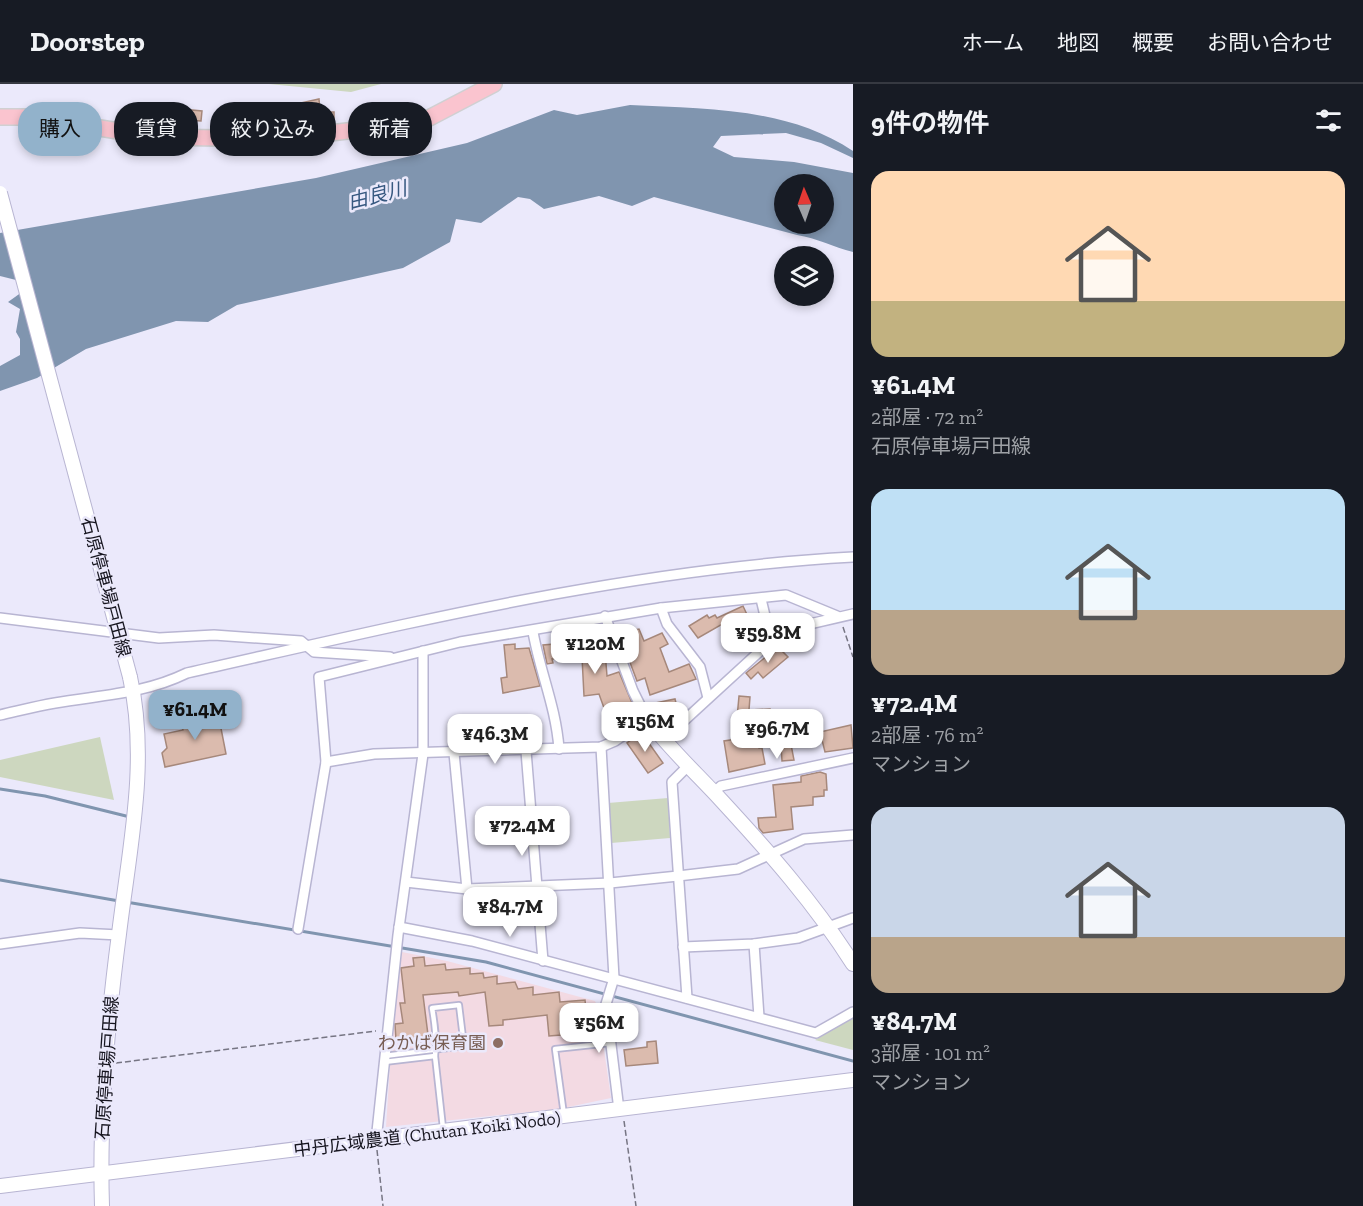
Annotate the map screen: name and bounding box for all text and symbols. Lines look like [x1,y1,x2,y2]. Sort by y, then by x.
text: Doorstep [30,25,145,58]
text: ホーム [962,30,1024,55]
text: 地図 [1057,30,1099,55]
text: 概要 [1132,30,1174,55]
text: お問い合わせ [1207,30,1333,55]
chip: 購入 [18,102,102,156]
chip: 賃貸 [114,102,198,156]
chip: 絞り込み [210,102,336,156]
chip: 新着 [348,102,432,156]
icon: filters [1312,104,1345,137]
text: 9件の物件 [871,107,989,139]
north arrow [774,174,834,234]
map controls [774,174,834,306]
water label: 由良川 [345,176,411,214]
icon: home [1054,210,1162,318]
button: layers [774,246,834,306]
text: ¥61.4M [871,369,955,401]
text: 2部屋 · 72 m² [871,405,983,429]
text: 石原停車場戸田線 [871,434,1031,458]
street label: 石原停車場戸田線 [77,515,135,659]
icon: home [1054,528,1162,636]
pin: ¥59.8M [719,613,817,664]
text: ¥59.8M [735,620,801,644]
pin: ¥120M [553,624,637,675]
text: ¥120M [565,631,625,655]
text: ¥72.4M [871,687,957,719]
pin: ¥61.4M [146,690,244,741]
text: ¥61.4M [163,697,227,721]
pin: ¥156M [603,702,687,753]
text: ¥156M [615,709,675,733]
pin: ¥96.7M [728,709,826,760]
pin: ¥46.3M [446,714,544,765]
text: ¥96.7M [744,716,810,740]
text: ¥46.3M [461,721,529,745]
text: 2部屋 · 76 m² [871,723,984,747]
text: マンション [871,752,971,776]
pin: ¥72.4M [473,806,571,857]
text: ¥72.4M [489,813,555,837]
icon: home [1054,846,1162,954]
pin: ¥84.7M [461,887,559,938]
text: ¥84.7M [477,894,543,918]
street label: 石原停車場戸田線 [91,995,123,1141]
pin: ¥56M [563,1003,635,1054]
text: ¥84.7M [871,1005,957,1037]
text: ¥56M [573,1010,625,1034]
place label: わかば保育園 [378,1032,486,1054]
marker: わかば保育園 [491,1036,505,1050]
text: 3部屋 · 101 m² [871,1041,990,1065]
text: マンション [871,1070,971,1094]
street label: 中丹広域農道 (Chutan Koiki Nodo) [292,1107,562,1161]

